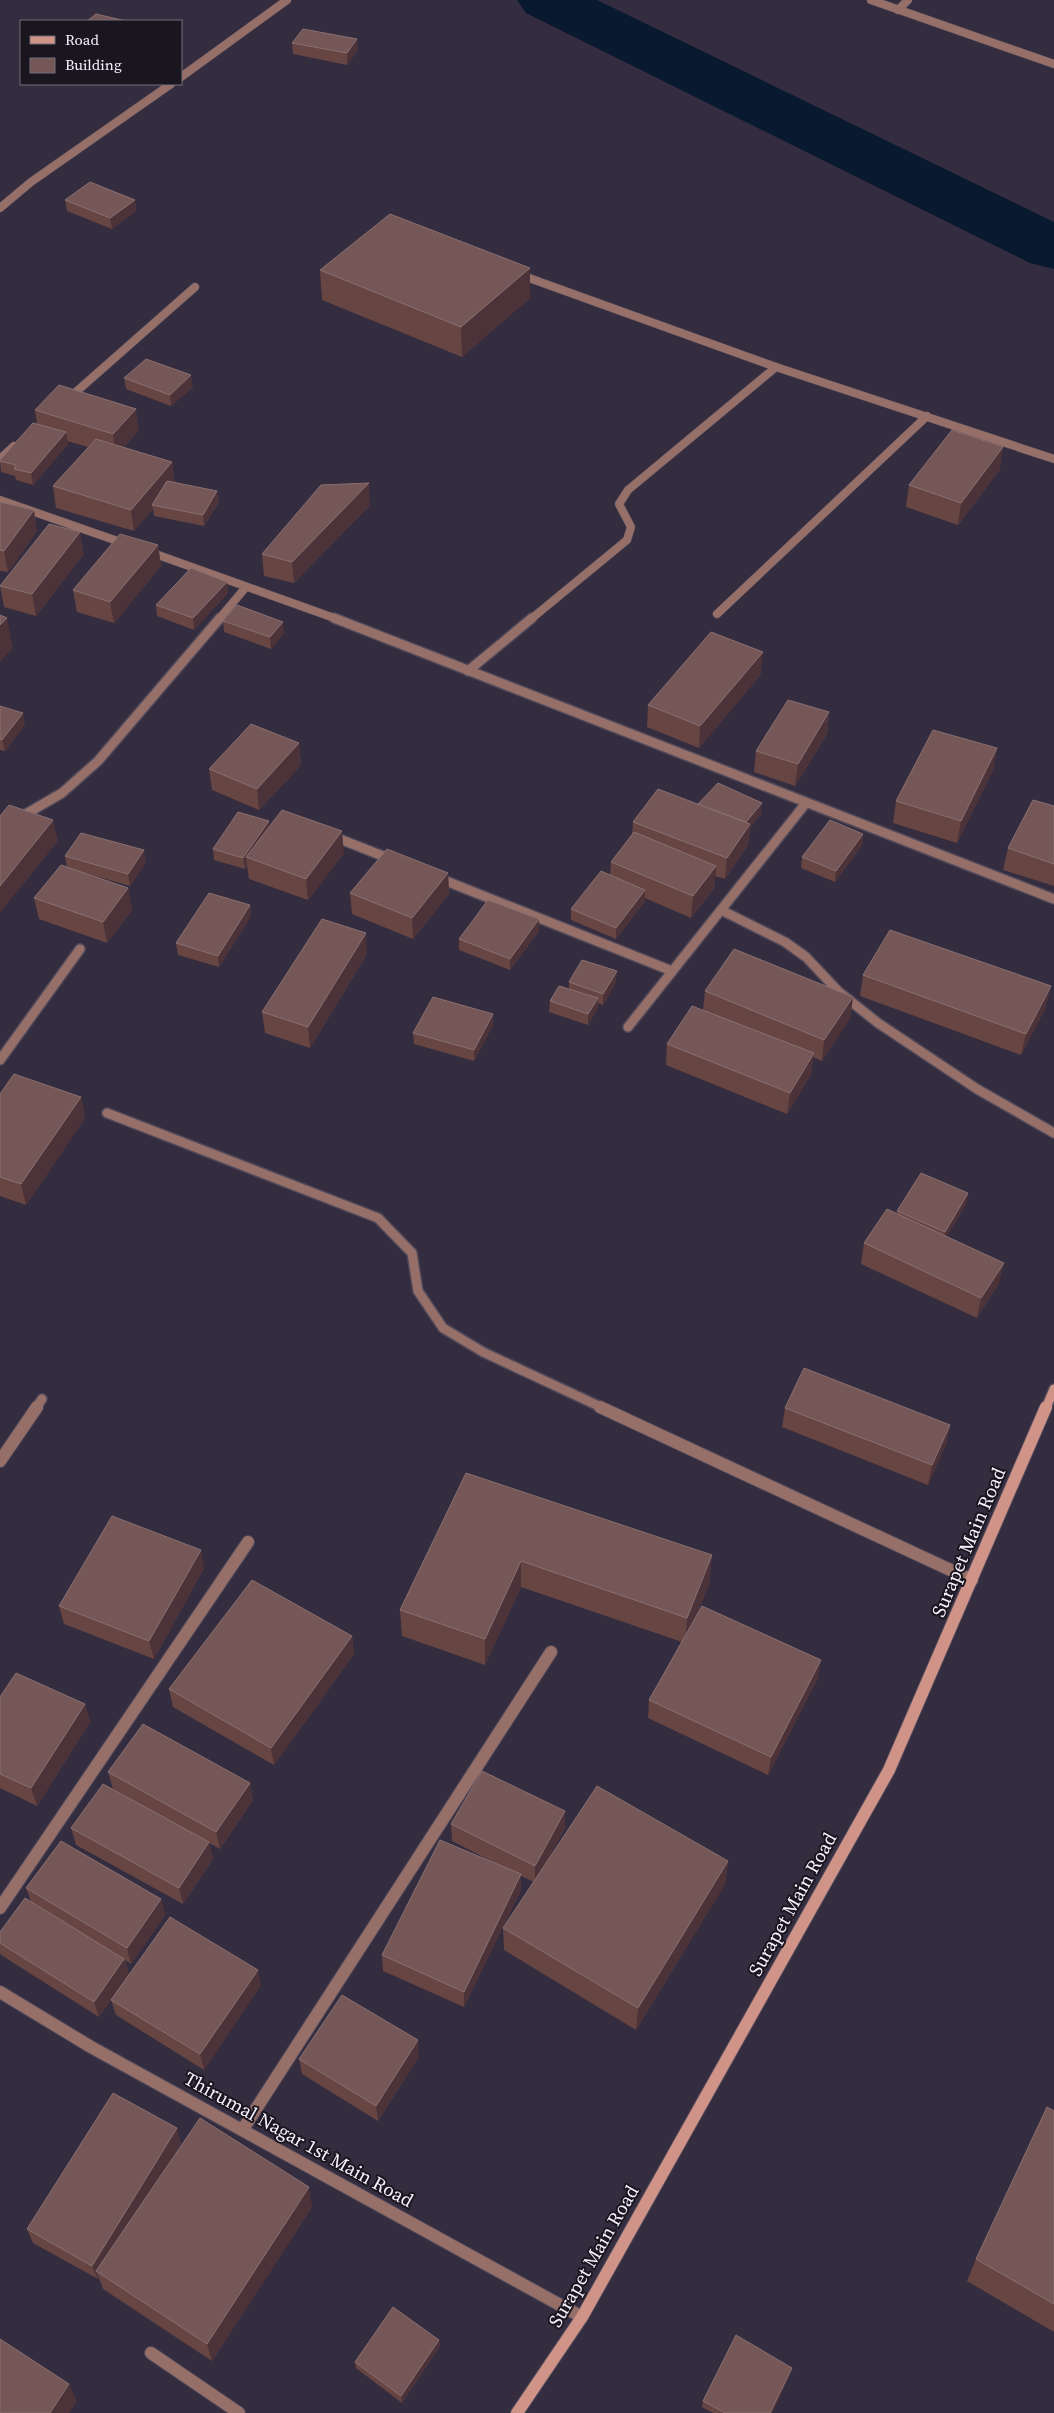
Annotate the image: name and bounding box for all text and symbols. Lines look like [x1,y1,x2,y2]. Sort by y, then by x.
legend [20,20,182,85]
text: Road [65,29,99,50]
text: Building [65,54,122,75]
street label: Surapet Main Road [925,1463,1011,1621]
street label: Surapet Main Road [742,1827,842,1980]
street label: Thirumal Nagar 1st Main Road [180,2065,419,2213]
street label: Surapet Main Road [542,2180,644,2332]

